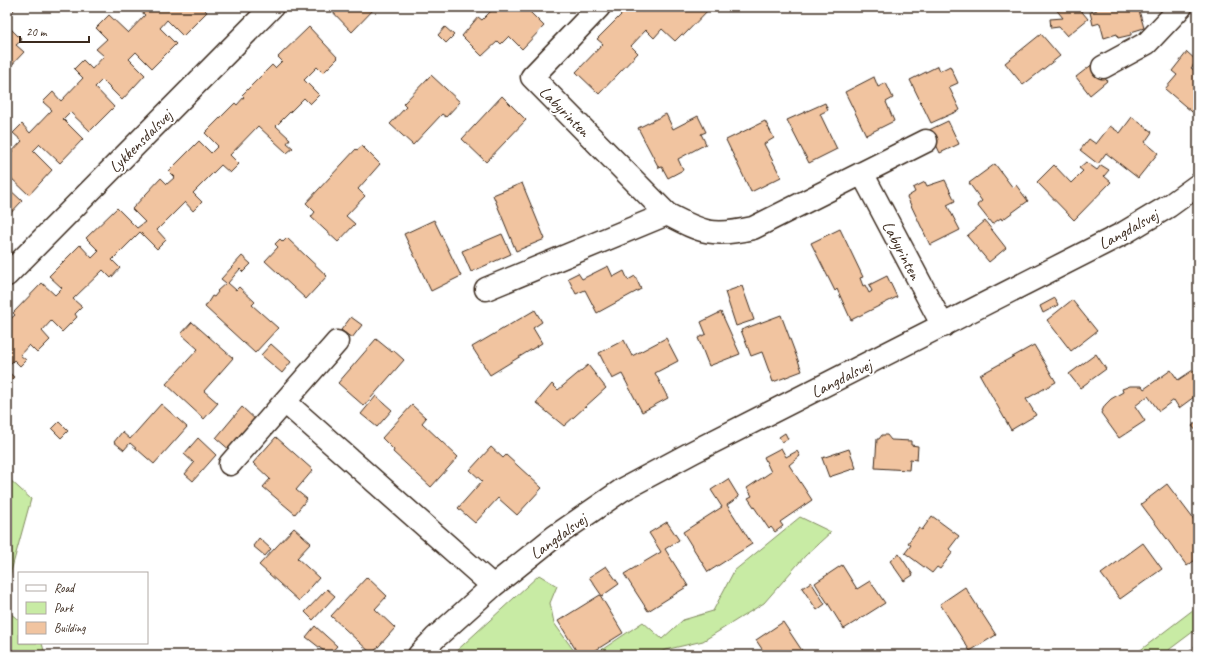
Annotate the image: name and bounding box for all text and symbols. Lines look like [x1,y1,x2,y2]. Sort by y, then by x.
scale bar [20,18,89,44]
text: 20 m [26,24,48,40]
street label: Labyrinten [535,81,596,142]
street label: Lykkensdalsvej [104,104,178,177]
street label: Langdalsvej [1095,203,1164,254]
street label: Labyrinten [877,217,926,284]
street label: Langdalsvej [807,353,877,403]
street label: Langdalsvej [526,507,593,564]
legend [18,572,148,644]
text: Road [54,580,76,596]
text: Park [54,600,75,616]
text: Building [54,620,86,636]

